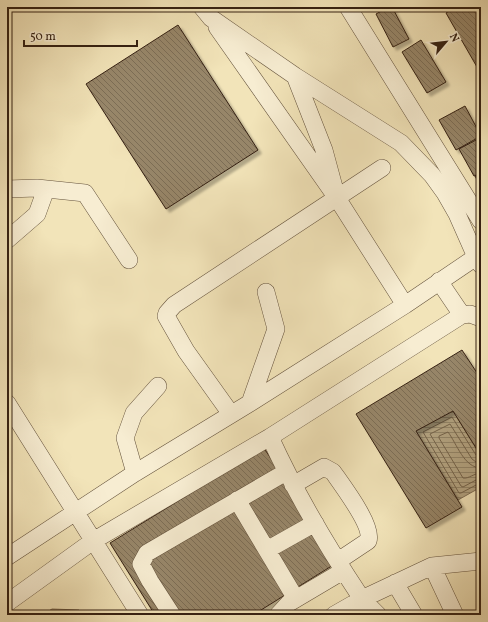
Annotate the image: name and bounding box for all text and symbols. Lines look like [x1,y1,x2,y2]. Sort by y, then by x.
scale bar [24,22,137,48]
north arrow [426,22,466,62]
text: 50 m [30,29,56,45]
text: N [445,31,462,45]

